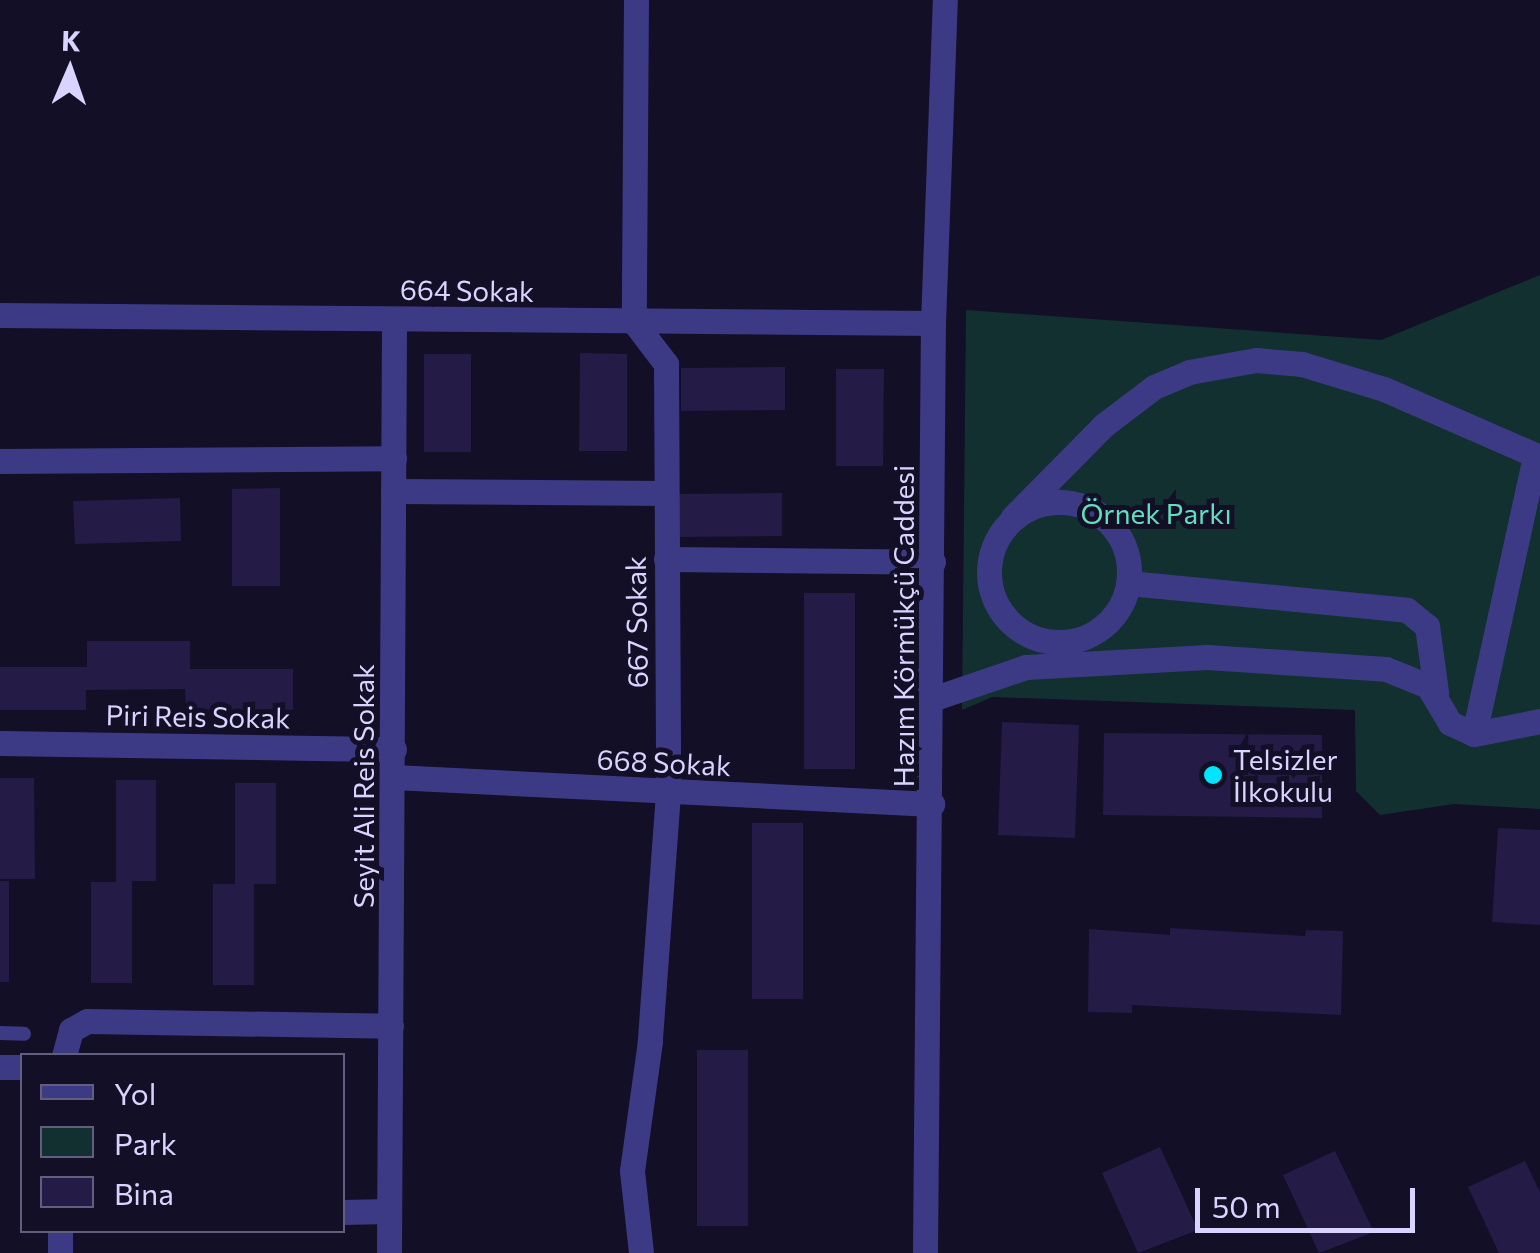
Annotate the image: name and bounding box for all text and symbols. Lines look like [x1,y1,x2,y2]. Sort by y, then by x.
north arrow [20,20,120,120]
text: K [61,23,81,57]
street label: 664 Sokak [400,272,534,308]
street label: Hazım Körmükçü Caddesi [886,465,920,787]
park label: Örnek Parkı [1080,496,1232,530]
street label: 667 Sokak [618,556,654,688]
street label: Seyit Ali Reis Sokak [346,664,380,908]
street label: Piri Reis Sokak [105,698,291,734]
street label: 668 Sokak [596,742,732,782]
place label: Telsizler İlkokulu [1233,742,1338,808]
marker: Telsizler İlkokulu [1202,764,1224,786]
legend [20,1053,345,1233]
text: Yol [114,1074,156,1111]
text: Park [114,1124,177,1161]
scale bar [1200,1168,1420,1230]
text: Bina [114,1174,174,1211]
text: 50 m [1212,1187,1281,1224]

